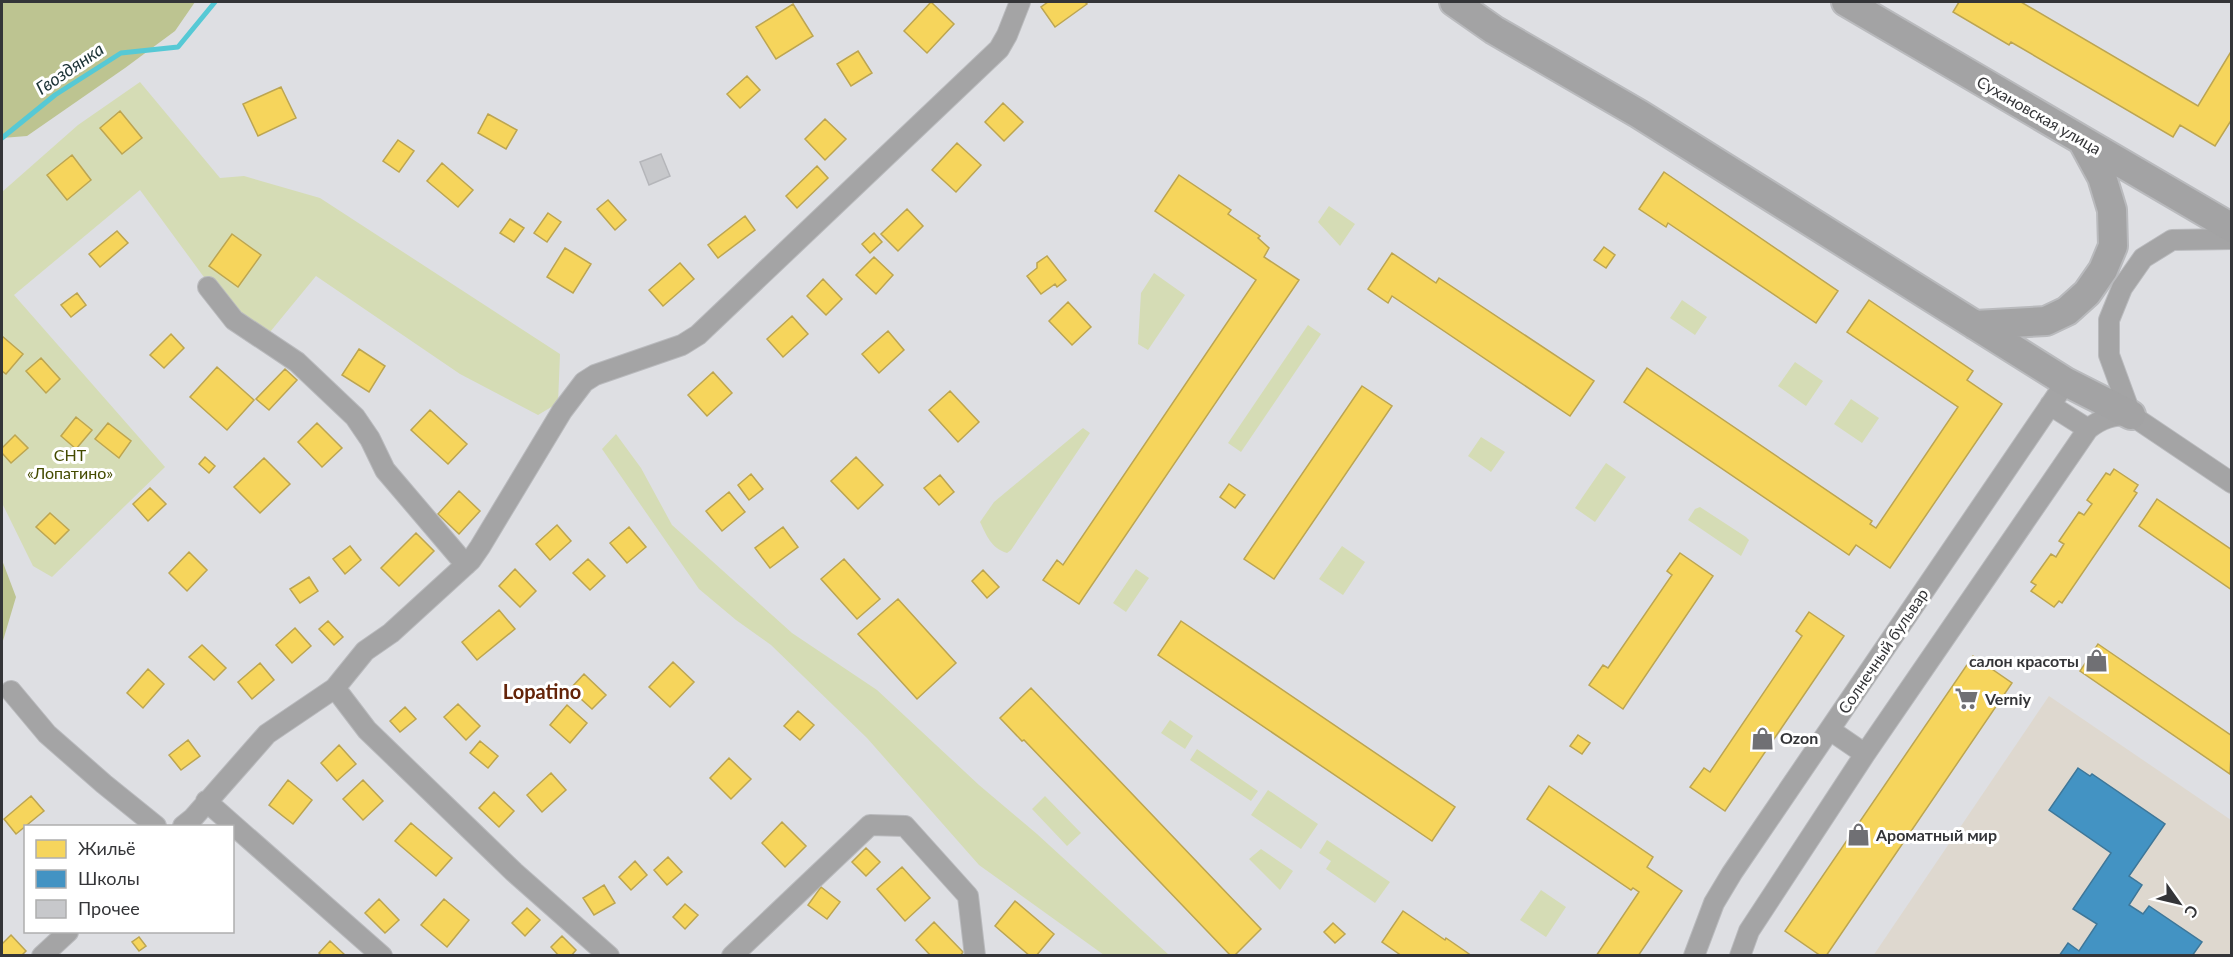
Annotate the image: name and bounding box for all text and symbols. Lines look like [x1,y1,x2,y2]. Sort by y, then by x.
water label: Гвоздянка [31,37,108,99]
street label: Сухановская улица [1974,71,2105,158]
park label: СНТ «Лопатино» [27,445,113,482]
street label: Солнечный бульвар [1834,585,1932,717]
shop icon: салон красоты [2084,648,2110,674]
place label: салон красоты [1969,651,2079,670]
district label: Lopatino [503,679,581,703]
supermarket icon: Verniy [1954,686,1980,712]
place label: Verniy [1984,689,2031,708]
shop icon: Ozon [1749,725,1775,751]
place label: Ozon [1780,728,1818,747]
shop icon: Ароматный мир [1845,822,1871,848]
legend [24,825,234,933]
place label: Ароматный мир [1875,825,1997,844]
text: Жильё [78,837,136,859]
text: Школы [78,867,140,889]
north arrow [2149,873,2209,933]
text: Прочее [78,897,140,919]
text: С [2181,902,2203,922]

